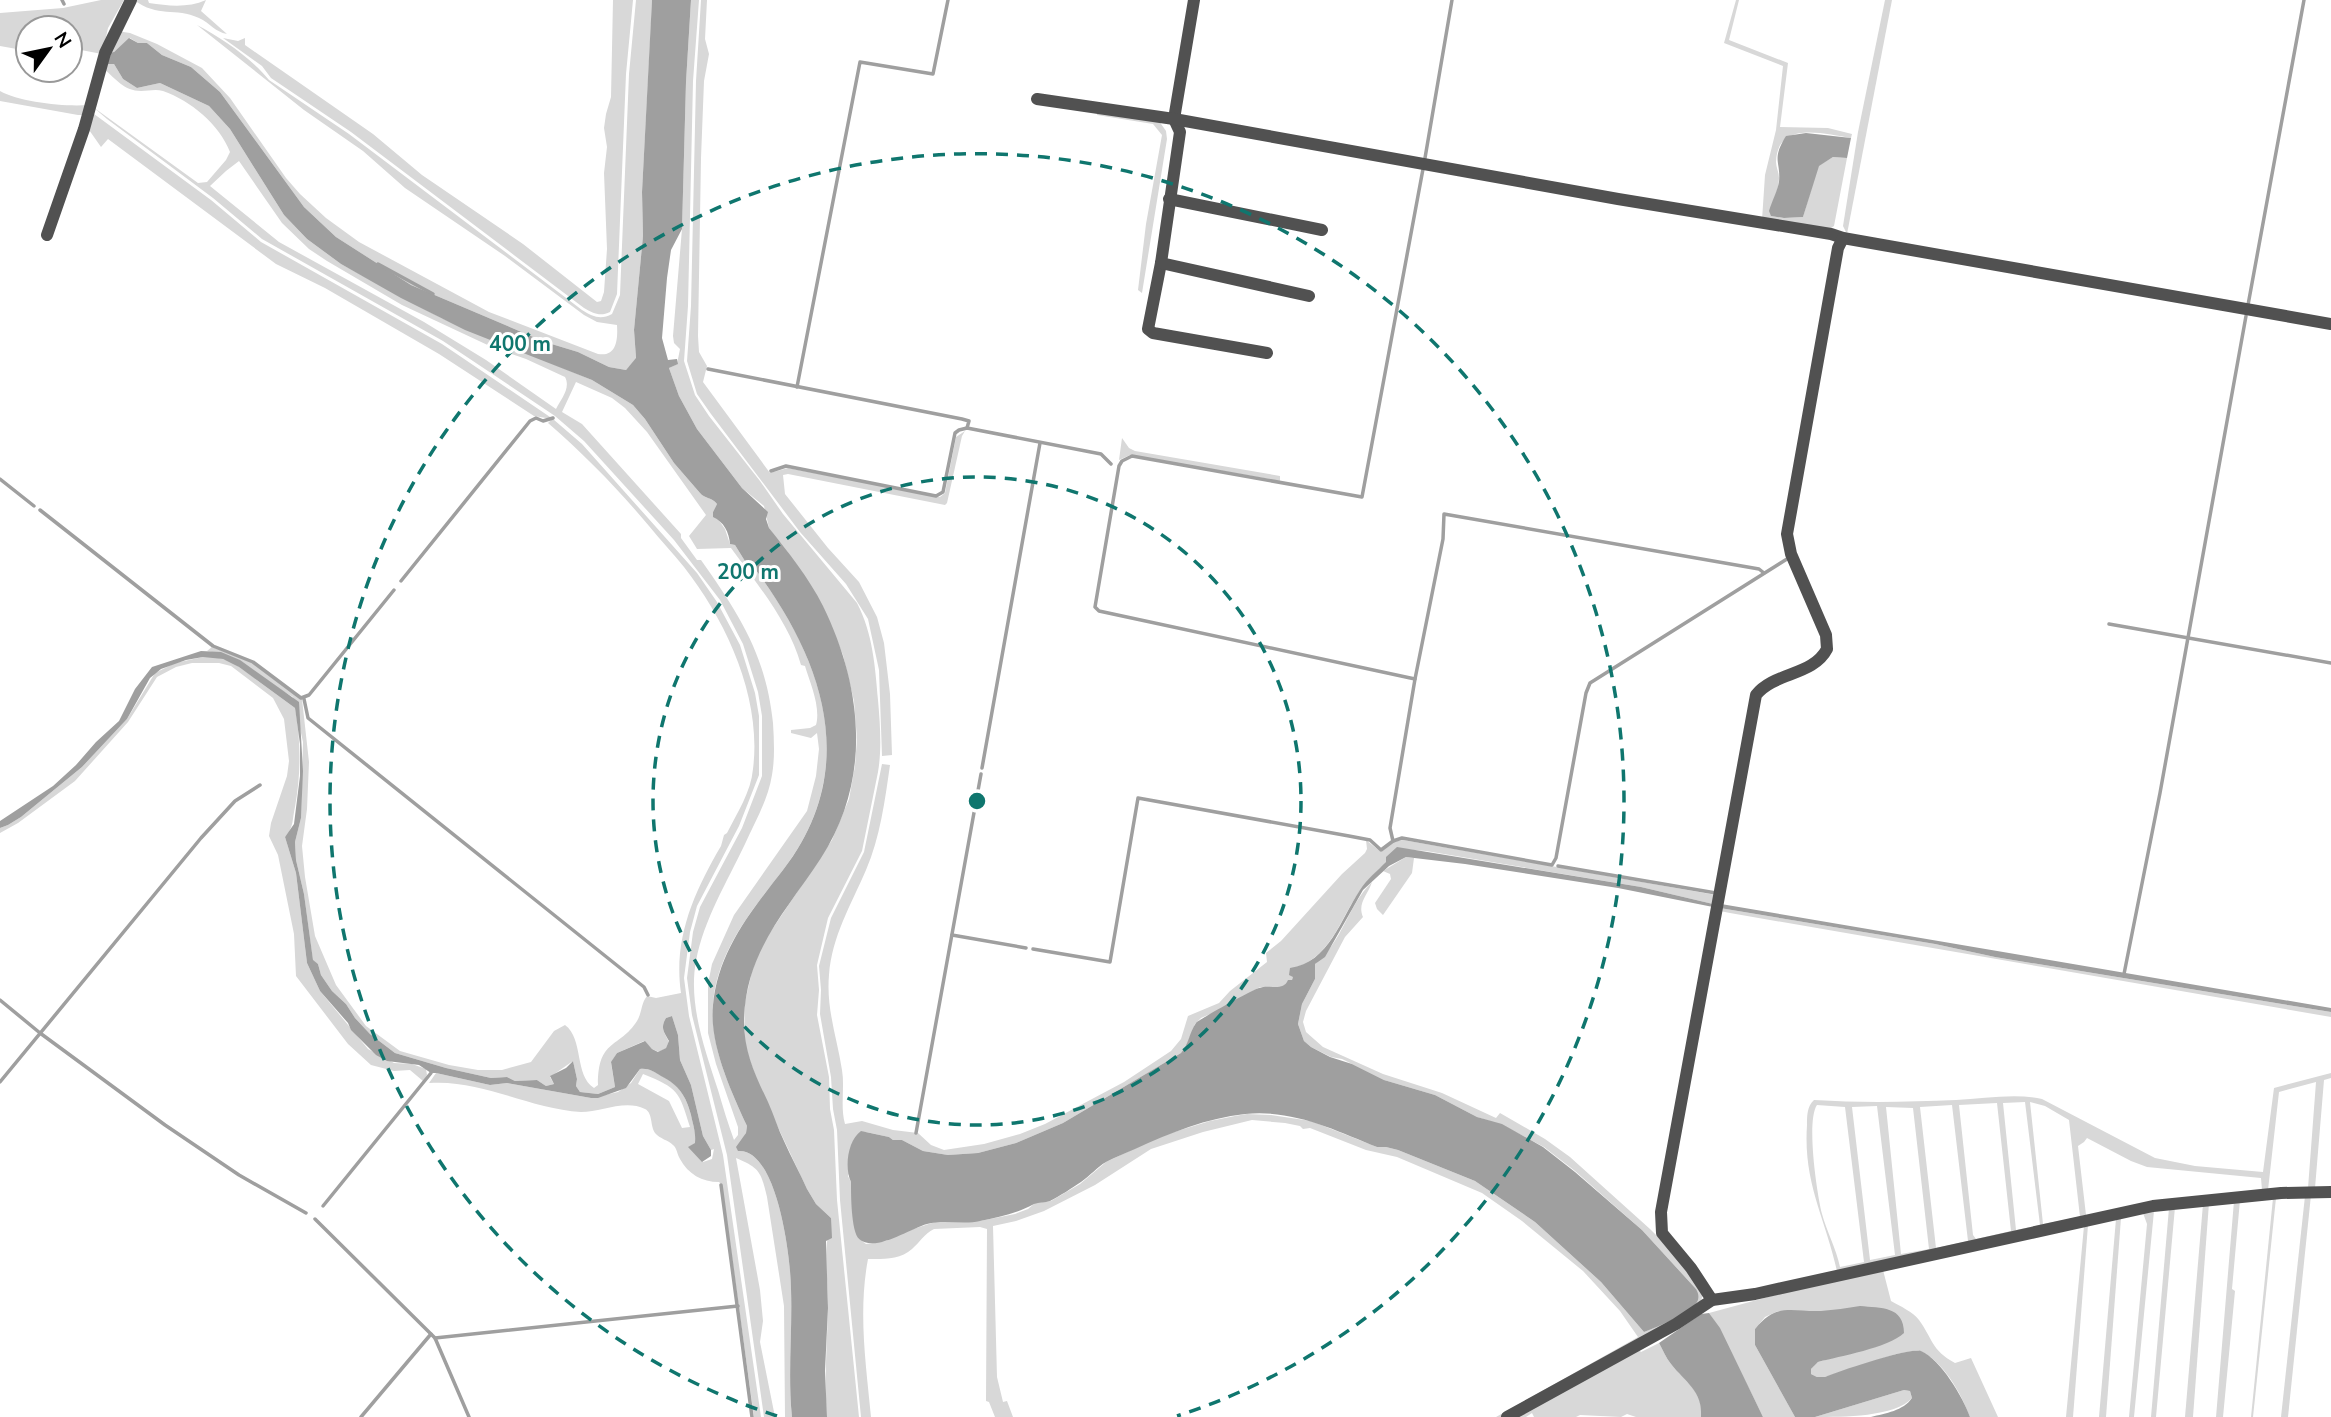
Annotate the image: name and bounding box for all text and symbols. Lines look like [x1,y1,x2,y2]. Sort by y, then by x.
north arrow [14,14,84,84]
text: N [48,27,77,53]
text: 400 m [489,330,551,358]
text: 200 m [717,558,779,586]
centre of rings [965,789,989,813]

